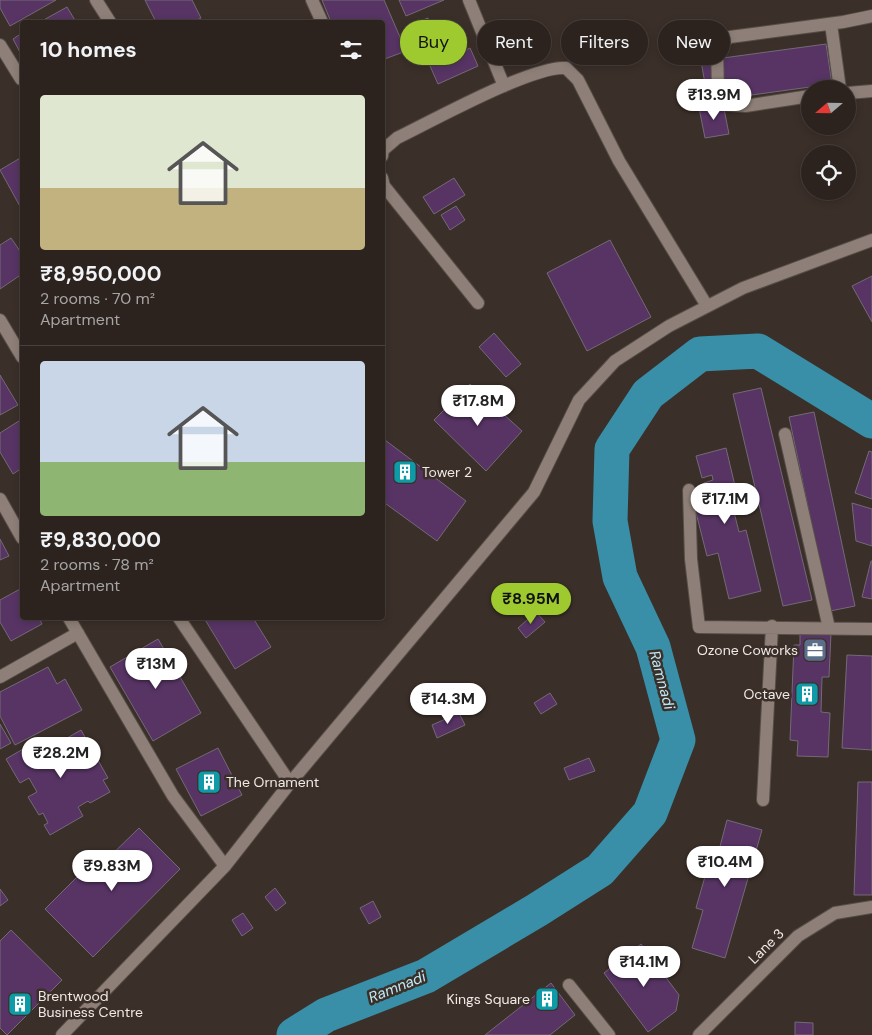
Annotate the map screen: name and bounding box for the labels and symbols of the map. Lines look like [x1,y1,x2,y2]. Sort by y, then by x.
pin: ₹13.9M [673,78,755,121]
north arrow [801,80,856,135]
pin: ₹17.8M [437,384,519,427]
building icon: Tower 2 [392,459,418,485]
place label: Tower 2 [422,463,472,481]
pin: ₹17.1M [684,482,766,525]
pin: ₹8.95M [490,582,572,625]
office icon: Ozone Coworks [802,637,828,663]
place label: Ozone Coworks [697,641,798,659]
pin: ₹13M [126,648,186,690]
water label: Ramnadi [645,648,680,712]
building icon: Octave [794,681,820,707]
pin: ₹14.3M [407,682,489,725]
place label: Octave [744,685,790,703]
pin: ₹28.2M [20,736,102,779]
building icon: The Ornament [196,769,222,795]
place label: The Ornament [226,773,319,791]
pin: ₹10.4M [684,846,766,888]
pin: ₹9.83M [71,850,153,892]
street label: Lane 3 [744,924,788,968]
pin: ₹14.1M [603,946,685,988]
water label: Ramnadi [365,966,429,1008]
building icon: Kings Square [534,986,560,1012]
place label: Brentwood Business Centre [38,987,143,1021]
place label: Kings Square [446,990,530,1008]
building icon: Brentwood Business Centre [7,991,33,1017]

